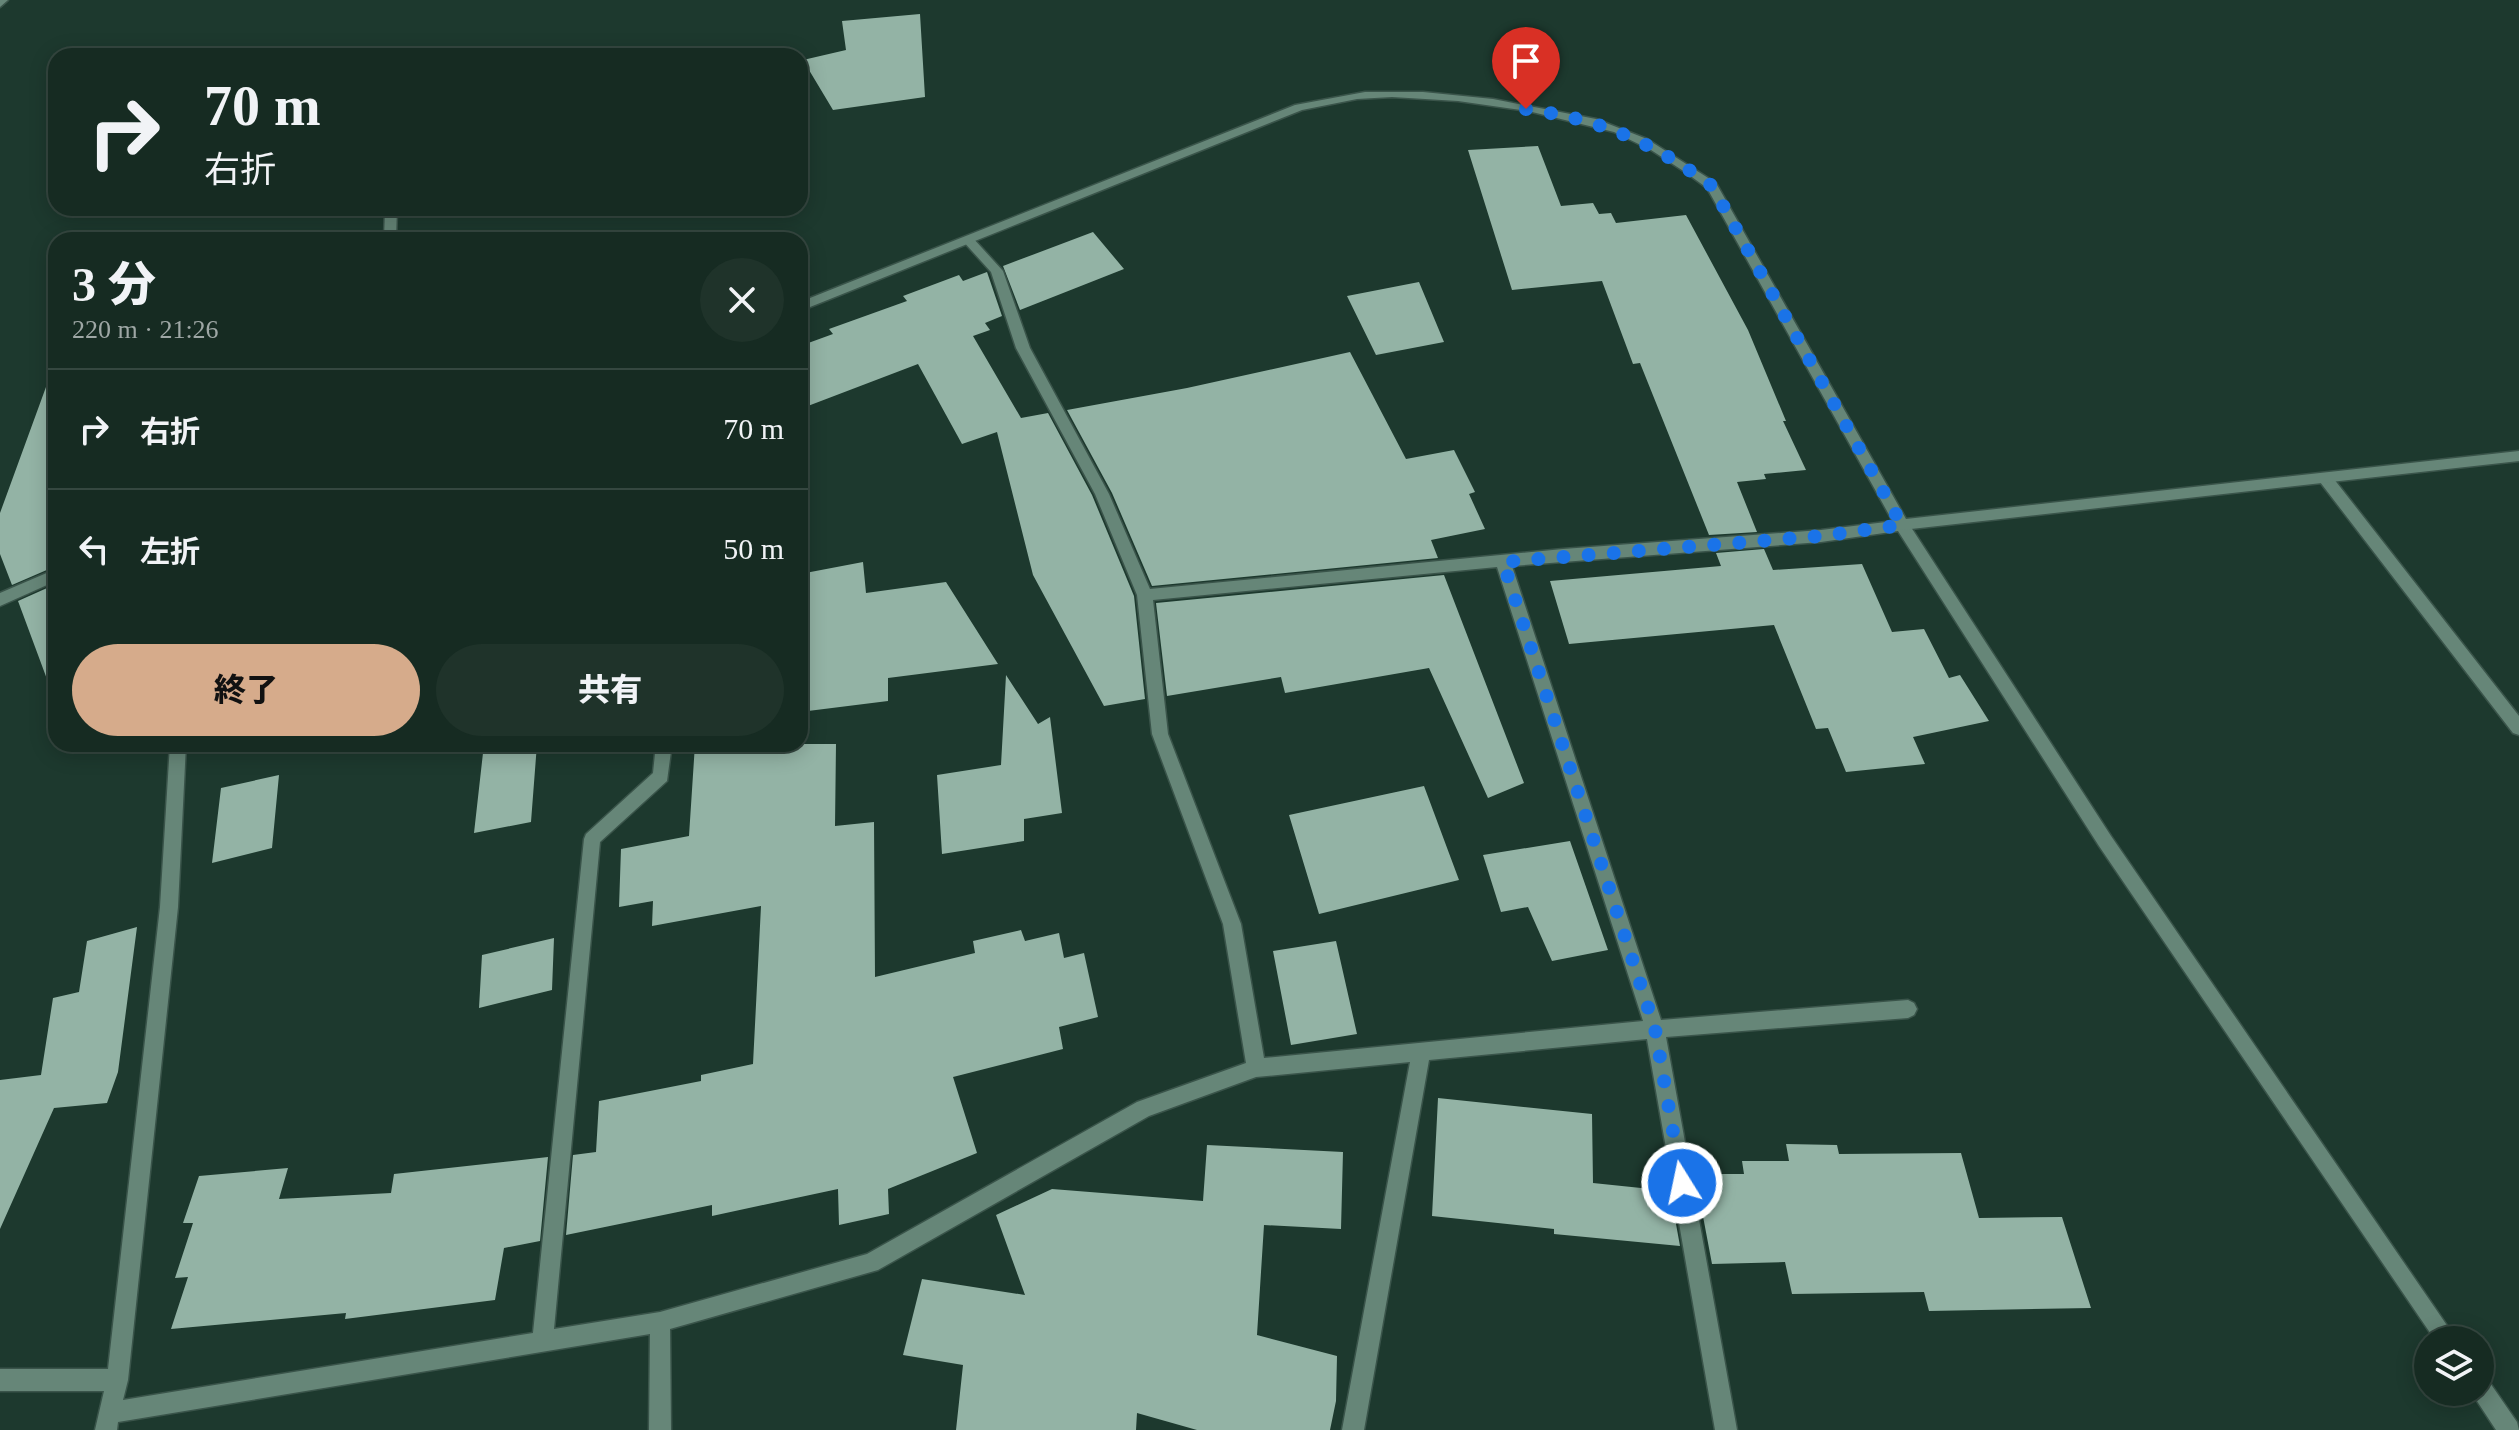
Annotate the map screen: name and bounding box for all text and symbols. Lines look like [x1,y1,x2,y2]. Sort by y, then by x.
pin [1492,27,1560,109]
icon: arrive [1504,39,1548,83]
text: 70 m [204,75,321,137]
icon: right [72,80,176,184]
text: 右折 [204,150,276,190]
text: 3 分 [72,258,156,311]
button: close [700,258,784,342]
text: 220 m · 21:26 [72,315,219,344]
icon: right [72,407,116,451]
text: 70 m [723,412,784,445]
text: 右折 [140,415,200,448]
icon: left [72,527,116,571]
text: 50 m [723,532,784,565]
text: 左折 [140,535,200,568]
button: 終了 [72,644,420,736]
button: 共有 [436,644,784,736]
position arrow [1640,1141,1724,1225]
map controls [2414,1326,2494,1406]
button: layers [2414,1326,2494,1406]

